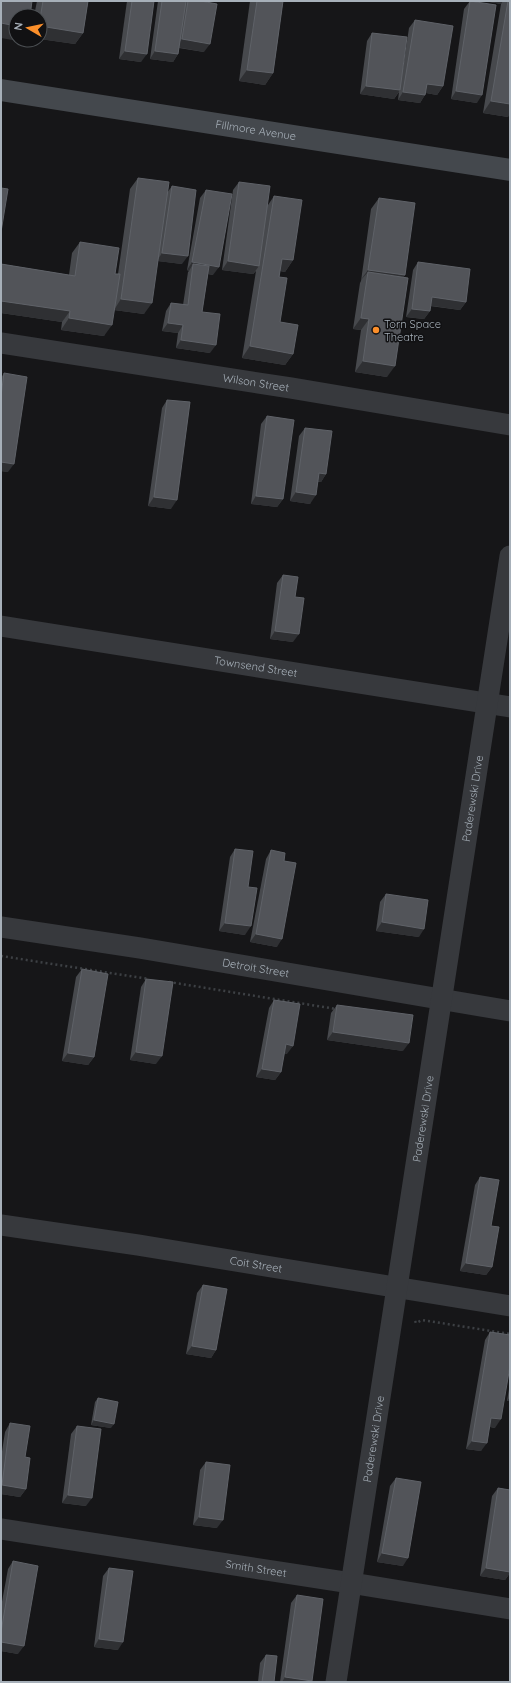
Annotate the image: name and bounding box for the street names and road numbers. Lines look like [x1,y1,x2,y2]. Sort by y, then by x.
street label: Fillmore Avenue [215,117,297,143]
street label: Wilson Street [222,371,290,395]
street label: Townsend Street [213,653,299,680]
street label: Paderewski Drive [459,754,486,843]
street label: Detroit Street [221,955,291,980]
street label: Paderewski Drive [409,1074,437,1163]
street label: Coit Street [229,1253,284,1276]
street label: Paderewski Drive [360,1395,387,1483]
street label: Smith Street [224,1557,288,1580]

